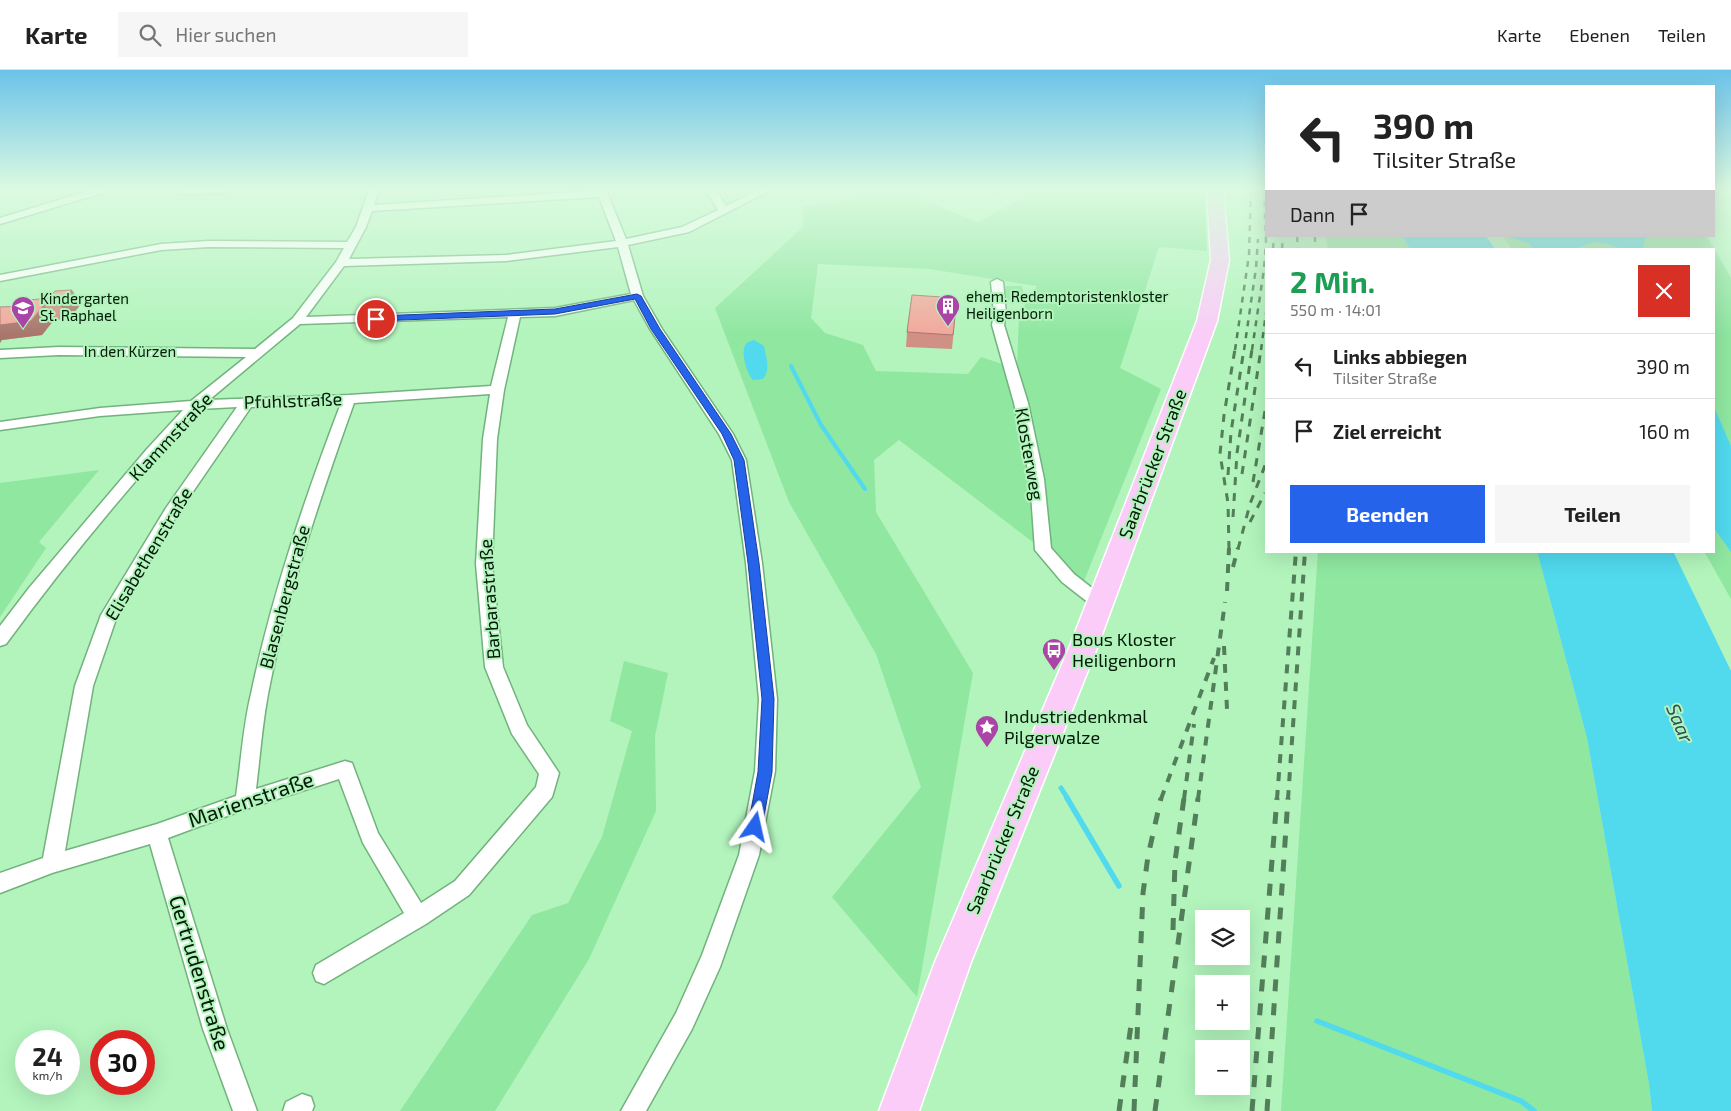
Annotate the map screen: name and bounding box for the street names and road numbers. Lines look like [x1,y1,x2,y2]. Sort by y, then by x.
street label: In den Kürzen [84,342,176,360]
street label: Saarbrücker Straße [1113,386,1191,542]
street label: Pfuhlstraße [243,387,343,413]
street label: Klammstraße [124,388,217,485]
street label: Klosterweg [1011,406,1049,502]
street label: Elisabethenstraße [100,483,197,624]
street label: Blasenbergstraße [254,523,314,671]
street label: Barbarastraße [474,538,504,660]
street label: Saarbrücker Straße [961,762,1043,917]
street label: Marienstraße [184,765,317,832]
street label: Gertrudenstraße [165,892,236,1053]

